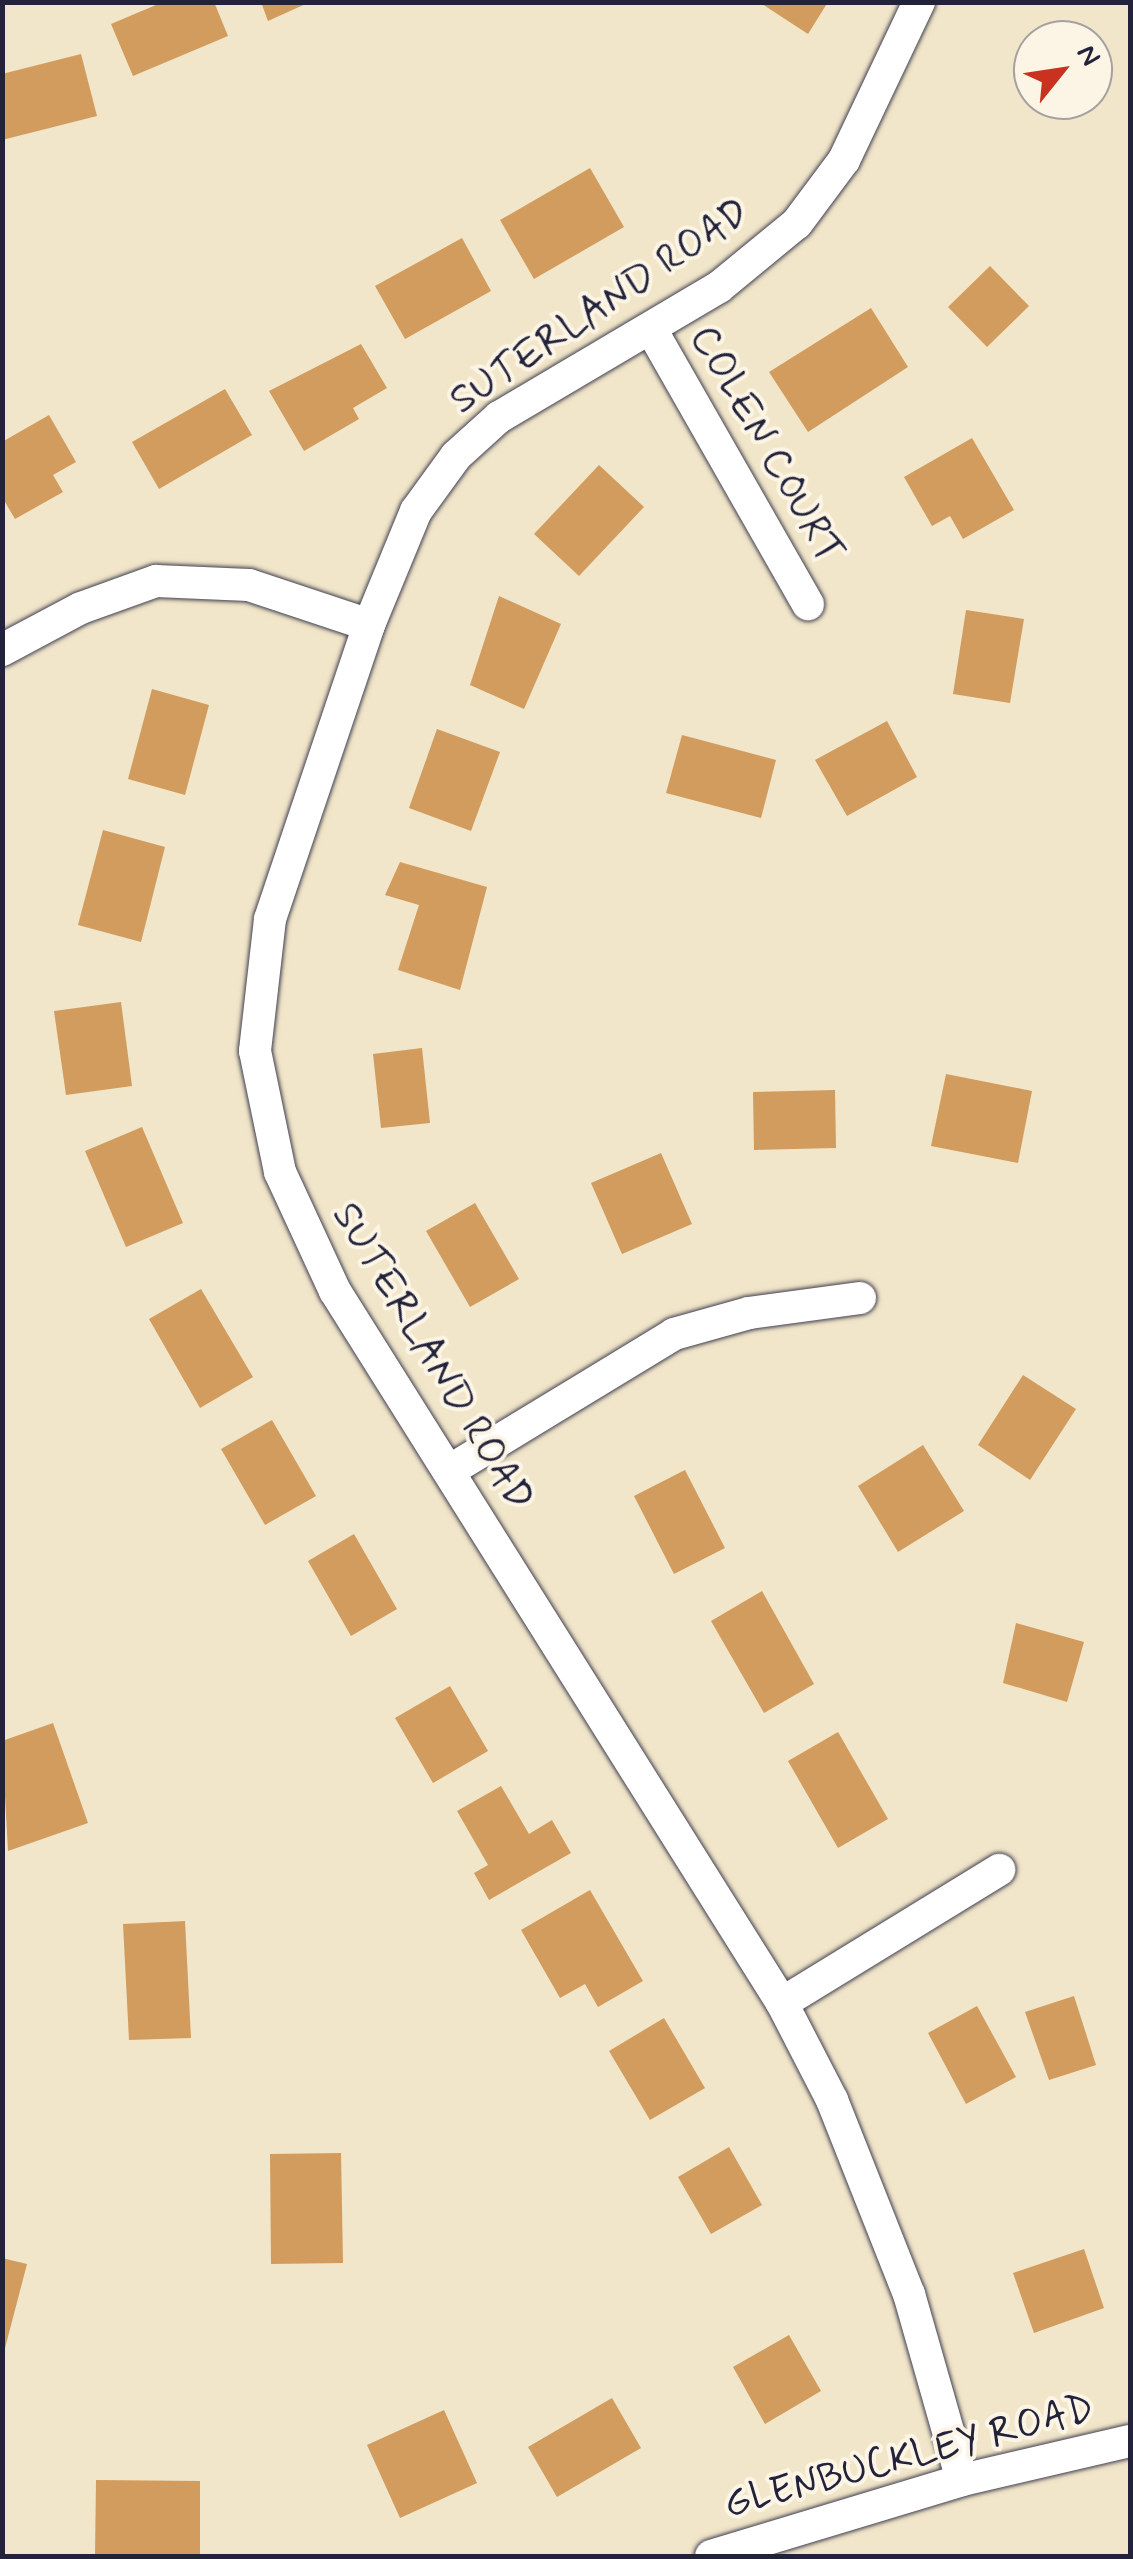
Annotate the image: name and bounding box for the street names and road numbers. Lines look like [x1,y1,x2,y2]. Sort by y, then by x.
street label: SUTERLAND ROAD [441,189,759,425]
street label: COLEN COURT [678,316,854,574]
street label: SUTERLAND ROAD [321,1194,543,1520]
street label: GLENBUCKLEY ROAD [721,2385,1097,2529]

